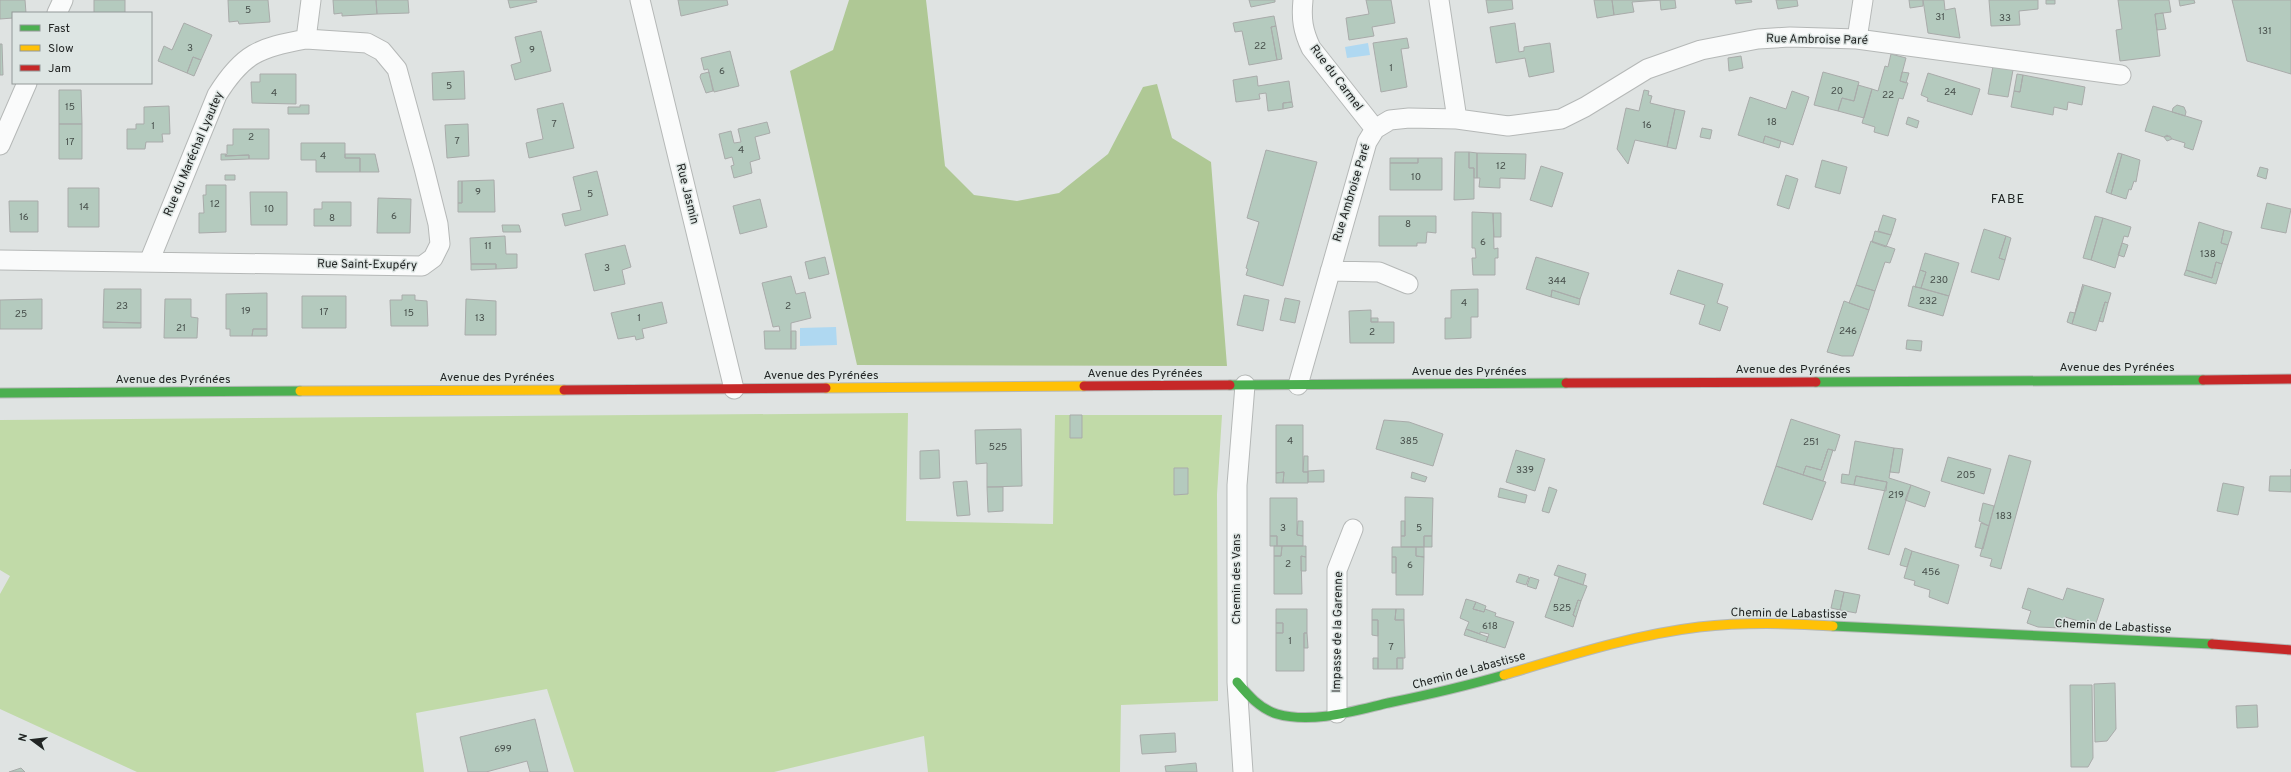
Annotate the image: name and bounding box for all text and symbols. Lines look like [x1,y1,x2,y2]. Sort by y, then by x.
house number: 5 [245,4,251,17]
house number: 31 [1935,11,1945,24]
legend [12,12,152,84]
house number: 33 [1999,12,2011,25]
text: Fast [48,21,70,37]
house number: 131 [2258,25,2272,38]
street label: Rue Ambroise Paré [1766,31,1868,49]
house number: 22 [1254,40,1266,53]
text: Slow [48,41,74,57]
house number: 3 [187,42,193,55]
street label: Rue du Carmel [1306,42,1366,114]
house number: 9 [529,44,535,57]
text: Jam [48,61,71,77]
house number: 1 [1389,62,1393,75]
house number: 6 [719,65,725,78]
house number: 5 [446,80,452,93]
house number: 20 [1831,85,1843,98]
house number: 24 [1944,86,1956,99]
house number: 4 [271,87,277,100]
street label: Rue du Maréchal Lyautey [160,89,228,219]
house number: 22 [1882,89,1894,102]
house number: 15 [65,101,75,114]
house number: 18 [1767,116,1777,129]
house number: 7 [551,118,557,131]
house number: 16 [1642,119,1652,132]
house number: 1 [151,120,155,133]
house number: 2 [248,131,254,144]
house number: 7 [454,135,460,148]
house number: 17 [66,136,74,149]
street label: Rue Ambroise Paré [1329,142,1375,244]
house number: 4 [738,144,744,157]
house number: 4 [320,150,326,163]
house number: 12 [1496,160,1506,173]
street label: Rue Jasmin [672,162,702,226]
house number: 10 [1411,171,1421,184]
house number: 9 [475,186,481,199]
house number: 5 [587,188,593,201]
district label: FABE [1991,192,2025,208]
house number: 12 [210,198,220,211]
house number: 14 [79,201,89,214]
house number: 10 [264,203,274,216]
house number: 6 [391,210,397,223]
house number: 16 [19,211,29,224]
house number: 8 [329,212,335,225]
house number: 8 [1405,218,1411,231]
house number: 6 [1480,236,1486,249]
house number: 11 [484,240,492,253]
house number: 138 [2200,248,2216,261]
street label: Rue Saint-Exupéry [317,256,417,274]
house number: 3 [604,262,610,275]
house number: 230 [1930,274,1948,287]
house number: 344 [1548,275,1566,288]
house number: 232 [1919,295,1937,308]
house number: 4 [1461,297,1467,310]
house number: 23 [116,300,128,313]
house number: 2 [785,300,791,313]
house number: 19 [241,305,251,318]
house number: 17 [320,306,328,319]
house number: 15 [404,307,414,320]
house number: 25 [15,308,27,321]
house number: 13 [475,312,485,325]
house number: 1 [637,312,641,325]
house number: 21 [176,322,186,335]
house number: 246 [1839,325,1857,338]
house number: 2 [1369,326,1375,339]
street label: Avenue des Pyrénées [2059,360,2175,376]
street label: Avenue des Pyrénées [1735,362,1851,378]
street label: Avenue des Pyrénées [1411,364,1527,380]
street label: Avenue des Pyrénées [1087,366,1203,382]
street label: Avenue des Pyrénées [763,368,879,384]
street label: Avenue des Pyrénées [439,370,555,386]
street label: Avenue des Pyrénées [115,372,231,388]
house number: 4 [1287,435,1293,448]
house number: 385 [1400,435,1418,448]
house number: 251 [1803,436,1819,449]
house number: 525 [989,441,1007,454]
house number: 339 [1516,464,1534,477]
house number: 205 [1957,469,1975,482]
house number: 219 [1888,489,1904,502]
house number: 183 [1996,510,2012,523]
house number: 3 [1280,522,1286,535]
house number: 5 [1416,522,1422,535]
street label: Chemin des Vans [1229,534,1245,624]
house number: 2 [1285,558,1291,571]
house number: 6 [1407,559,1413,572]
house number: 456 [1922,566,1940,579]
street label: Impasse de la Garenne [1329,571,1347,693]
house number: 525 [1553,602,1571,615]
street label: Chemin de Labastisse [1730,605,1848,623]
street label: Chemin de Labastisse [2054,616,2172,638]
house number: 618 [1482,620,1498,633]
house number: 1 [1288,635,1292,648]
house number: 7 [1388,641,1394,654]
street label: Chemin de Labastisse [1411,648,1527,694]
north arrow [12,720,52,760]
text: N [16,732,31,743]
house number: 699 [494,743,512,756]

